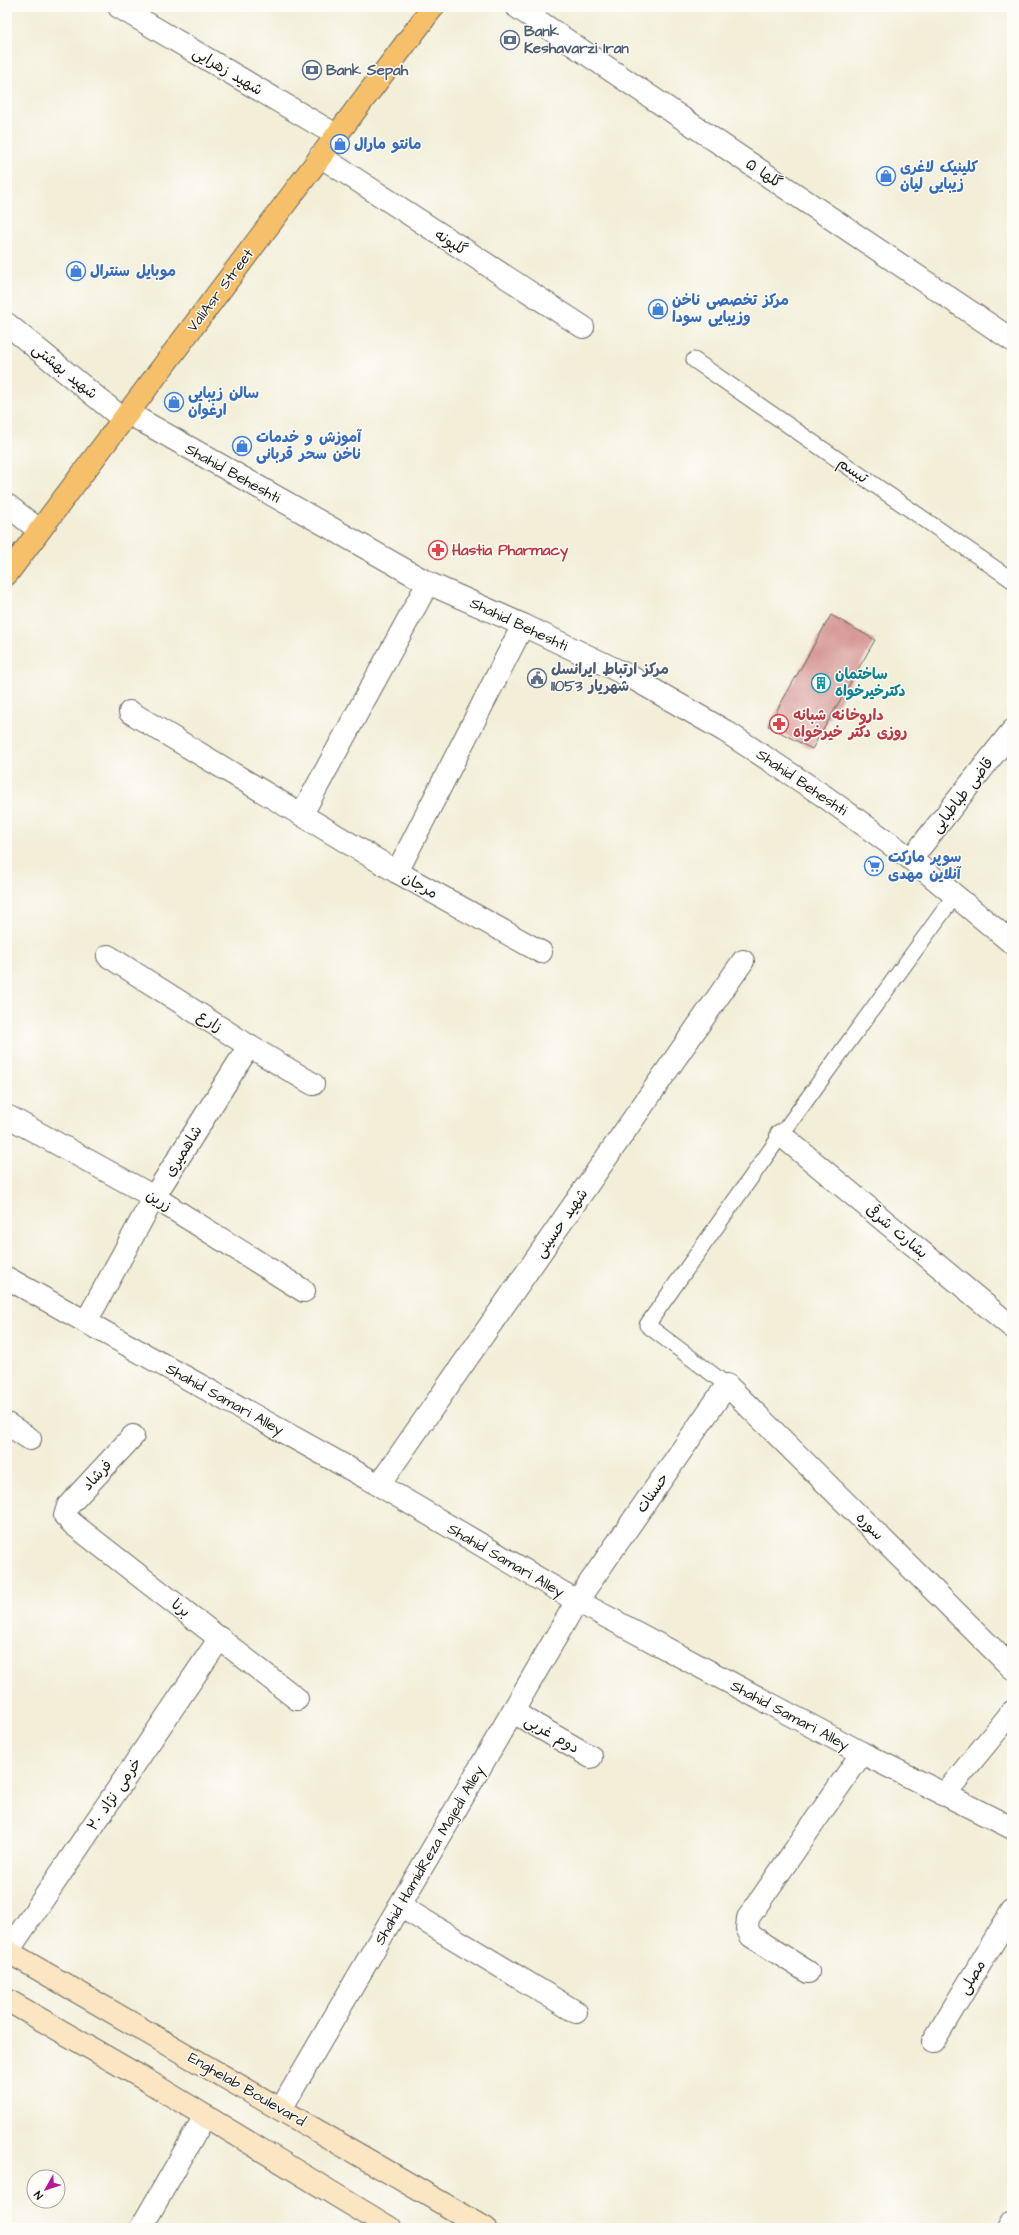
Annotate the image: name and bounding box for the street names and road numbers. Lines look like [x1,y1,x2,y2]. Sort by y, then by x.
street label: شهید زهرایی [189,42,267,101]
street label: گلها ۵ [741,153,786,193]
street label: گلپونه [430,224,471,261]
street label: ValiAsr Street [182,244,259,336]
street label: شهید بهشتی [27,338,102,404]
street label: Shahid Beheshti [181,439,285,509]
street label: تبسم [833,452,873,490]
street label: Shahid Beheshti [466,593,572,657]
street label: Shahid Beheshti [752,744,852,821]
street label: قاضی طباطبایی [926,753,999,838]
street label: مرجان [398,867,442,904]
street label: زارع [193,1006,226,1037]
street label: شاهمیری [159,1122,207,1181]
street label: شهید حسینی [530,1184,593,1262]
street label: زرین [142,1185,176,1216]
street label: بشارت شرقی [861,1198,933,1264]
street label: Shahid Samari Alley [161,1358,288,1441]
street label: فرشاد [78,1455,117,1495]
street label: حسنات [631,1469,674,1517]
street label: سوره [851,1508,888,1545]
street label: Shahid Samari Alley [443,1518,568,1603]
street label: برنا [167,1594,195,1623]
street label: Shahid Samari Alley [726,1675,853,1757]
street label: دوم غربی [520,1710,583,1759]
street label: خرمی نژاد ۲۰ [82,1753,147,1835]
street label: Shahid HamidReza Majedi Alley [369,1762,490,1949]
street label: مصلی [954,1956,991,1999]
street label: Enghelab Boulevard [184,2047,310,2133]

